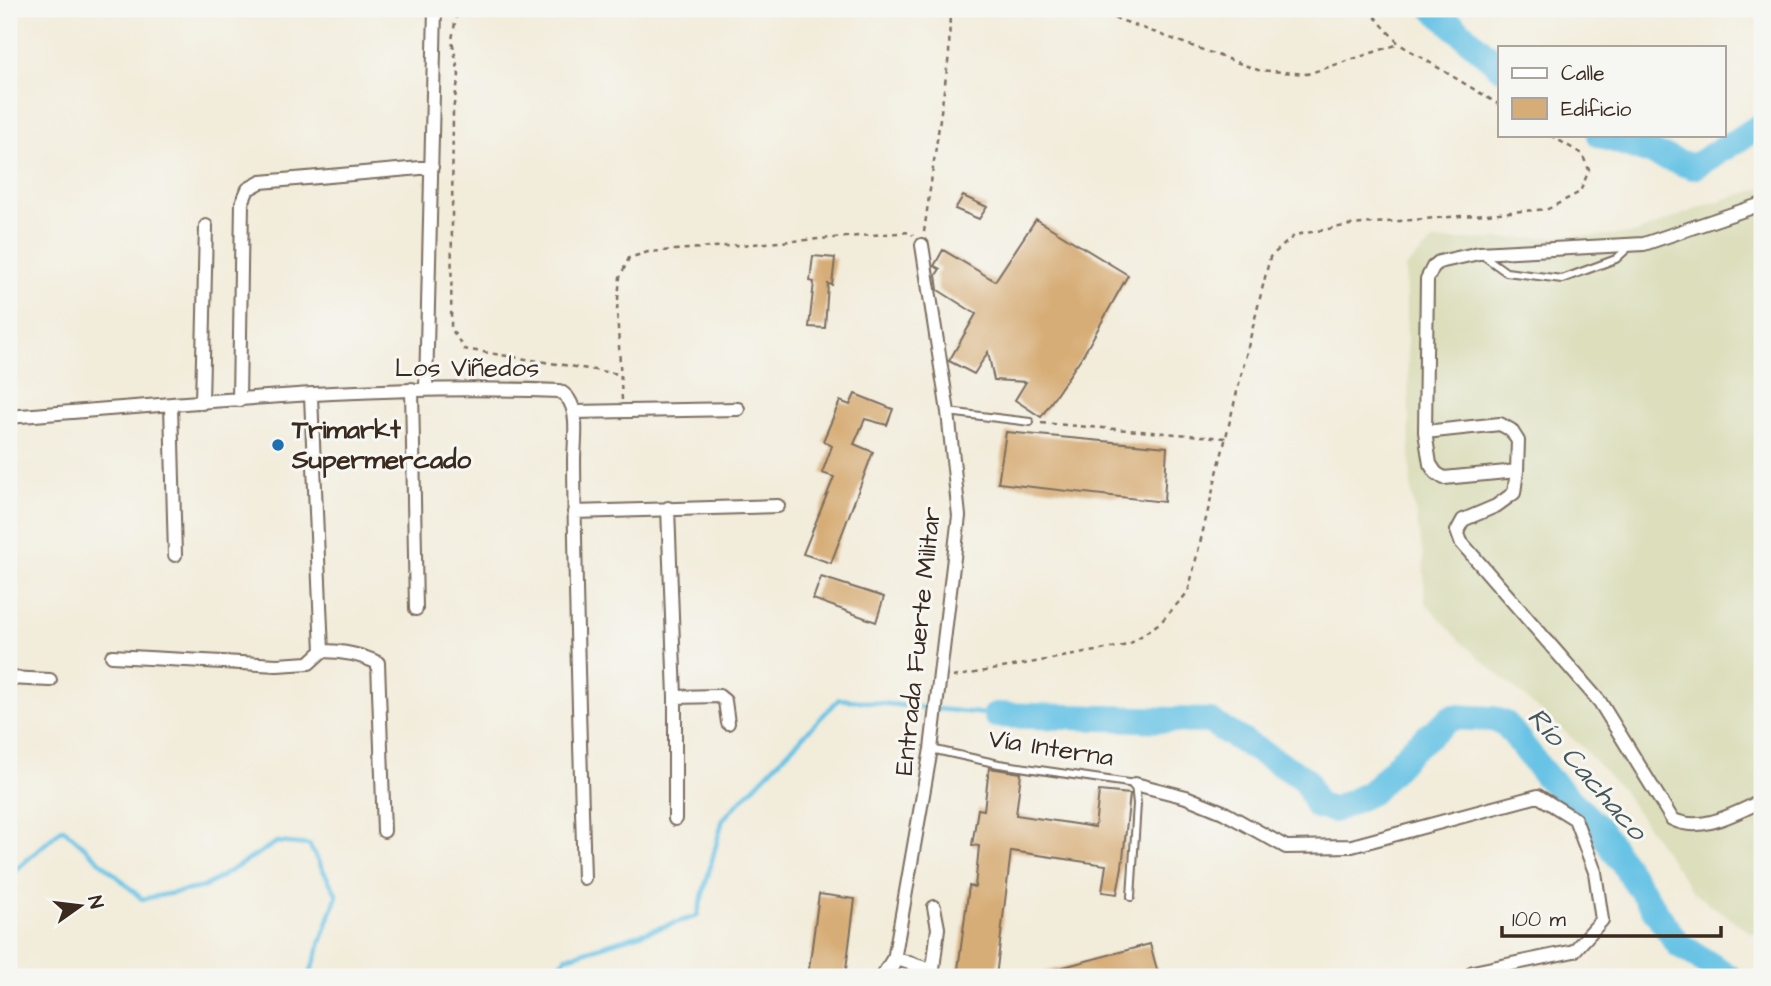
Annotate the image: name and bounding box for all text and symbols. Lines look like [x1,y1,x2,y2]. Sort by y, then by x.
legend [1498,46,1726,136]
text: Calle [1561,59,1605,88]
text: Edificio [1561,95,1631,124]
street label: Los Viñedos [395,350,539,386]
place label: Trimarkt Supermercado [291,412,471,478]
marker: Trimarkt Supermercado [270,437,286,453]
street label: Entrada Fuerte Militar [886,505,950,777]
water label: Río Cachaco [1518,699,1657,851]
street label: Vía Interna [986,720,1116,776]
north arrow [46,870,116,940]
text: N [80,893,110,911]
scale bar [1502,895,1720,939]
text: 100 m [1512,905,1567,934]

